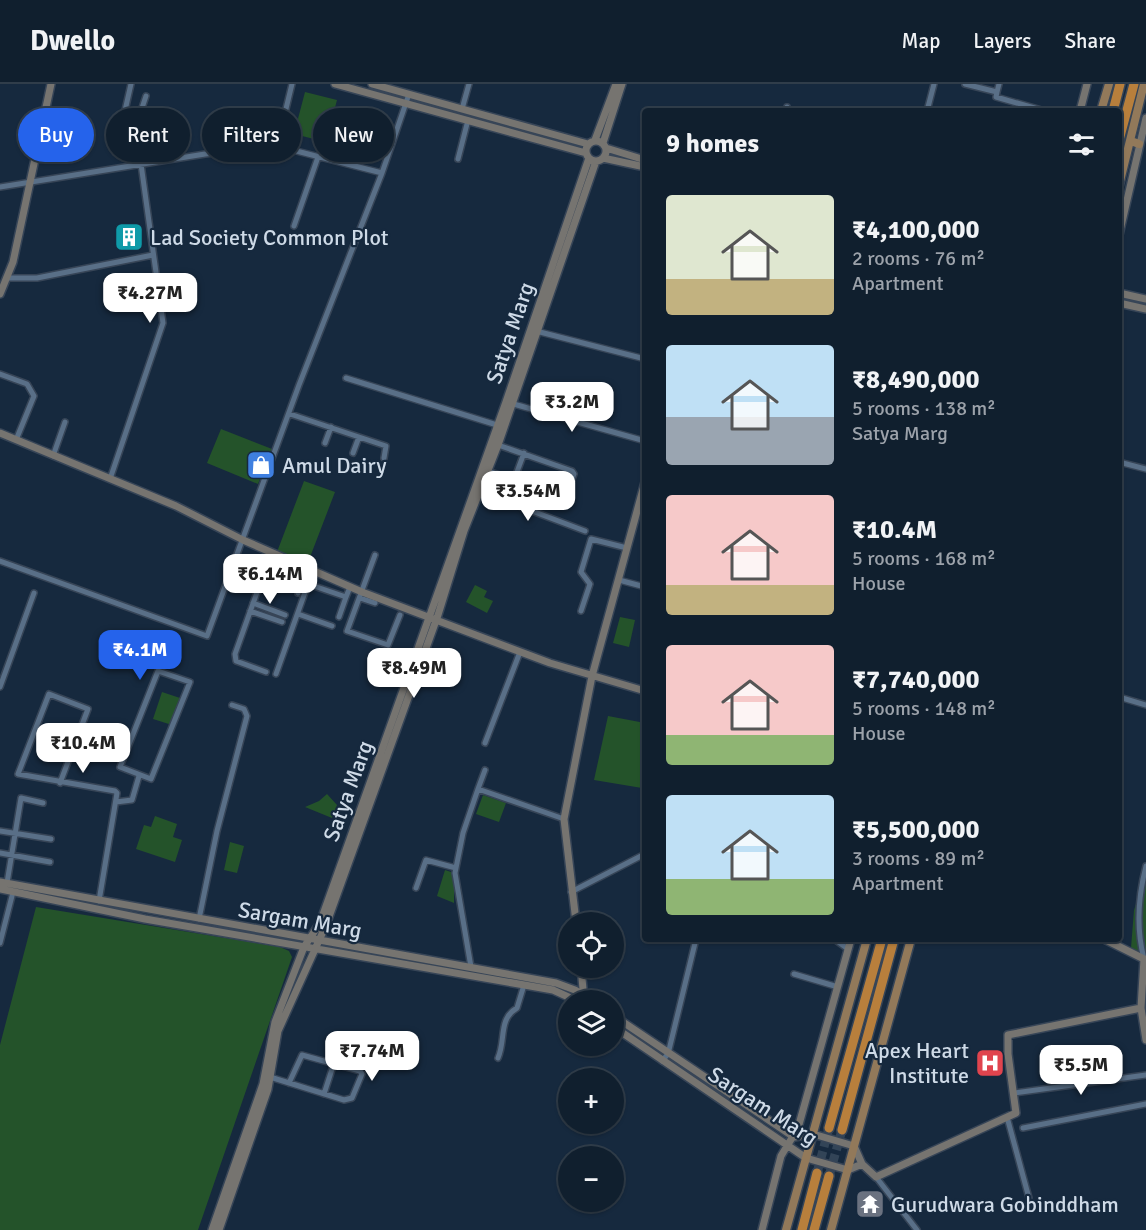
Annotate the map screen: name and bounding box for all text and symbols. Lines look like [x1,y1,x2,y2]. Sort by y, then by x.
text: Dwello [30,24,115,58]
text: Map [902,28,940,54]
text: Layers [973,28,1031,54]
text: Share [1064,28,1116,54]
chip: Buy [18,108,94,162]
chip: Rent [106,108,190,162]
chip: Filters [202,108,301,162]
chip: New [313,108,394,162]
text: 9 homes [666,128,759,160]
icon: filters [1065,128,1098,161]
text: ₹4,100,000 [852,214,980,246]
icon: home [714,219,786,291]
building icon: Lad Society Common Plot [113,221,145,253]
place label: Lad Society Common Plot [150,224,389,251]
text: 2 rooms · 76 m² [852,246,985,271]
text: Apartment [852,271,944,296]
pin: ₹4.27M [101,273,199,324]
street label: Satya Marg [480,279,540,387]
text: ₹4.27M [117,280,183,305]
text: ₹8,490,000 [852,364,980,396]
icon: home [714,369,786,441]
pin: ₹3.2M [530,382,614,433]
text: ₹3.2M [545,389,599,414]
text: 5 rooms · 138 m² [852,396,996,421]
text: Satya Marg [852,421,948,446]
shop icon: Amul Dairy [245,449,277,481]
place label: Amul Dairy [282,452,387,479]
pin: ₹3.54M [479,471,577,522]
text: ₹3.54M [495,478,561,503]
text: ₹10.4M [852,514,937,546]
icon: home [714,519,786,591]
text: 5 rooms · 168 m² [852,546,996,571]
pin: ₹6.14M [221,554,319,605]
text: ₹6.14M [237,561,303,586]
text: House [852,571,906,596]
pin: ₹4.1M [98,630,182,681]
text: ₹4.1M [113,637,167,662]
pin: ₹8.49M [365,648,463,699]
text: ₹8.49M [381,655,447,680]
text: ₹7,740,000 [852,664,980,696]
icon: home [714,669,786,741]
text: 5 rooms · 148 m² [852,696,996,721]
text: House [852,721,906,746]
pin: ₹10.4M [34,723,132,774]
text: ₹10.4M [50,730,116,755]
street label: Satya Marg [317,737,379,845]
text: ₹5,500,000 [852,814,980,846]
icon: home [714,819,786,891]
text: 3 rooms · 89 m² [852,846,985,871]
text: Apartment [852,871,944,896]
street label: Sargam Marg [236,896,364,944]
map controls [558,912,624,1212]
button: locate [558,912,624,978]
button: layers [558,990,624,1056]
pin: ₹7.74M [323,1031,421,1082]
place label: Apex Heart Institute [865,1037,969,1089]
text: ₹7.74M [339,1038,405,1063]
pin: ₹5.5M [1039,1045,1123,1096]
hospital icon: Apex Heart Institute [974,1047,1006,1079]
text: ₹5.5M [1054,1052,1108,1077]
street label: Sargam Marg [703,1061,823,1151]
button: + [558,1068,624,1134]
button: − [558,1146,624,1212]
temple icon: Gurudwara Gobinddham [854,1188,886,1220]
place label: Gurudwara Gobinddham [891,1191,1119,1218]

